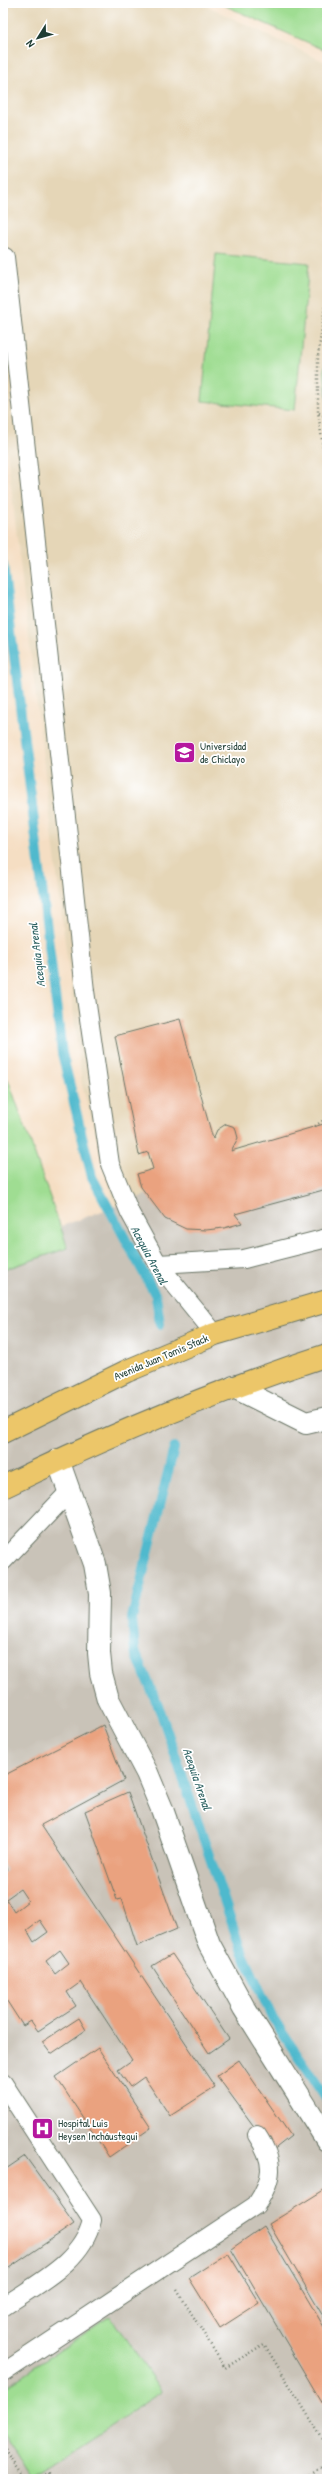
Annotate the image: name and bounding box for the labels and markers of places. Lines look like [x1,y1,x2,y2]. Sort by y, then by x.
school or university icon: Universidad de Chiclayo [172,739,198,765]
place label: Universidad de Chiclayo [200,739,247,766]
hospital icon: Hospital Luis Heysen Incháustegui [30,2116,56,2142]
place label: Hospital Luis Heysen Incháustegui [58,2116,138,2143]

